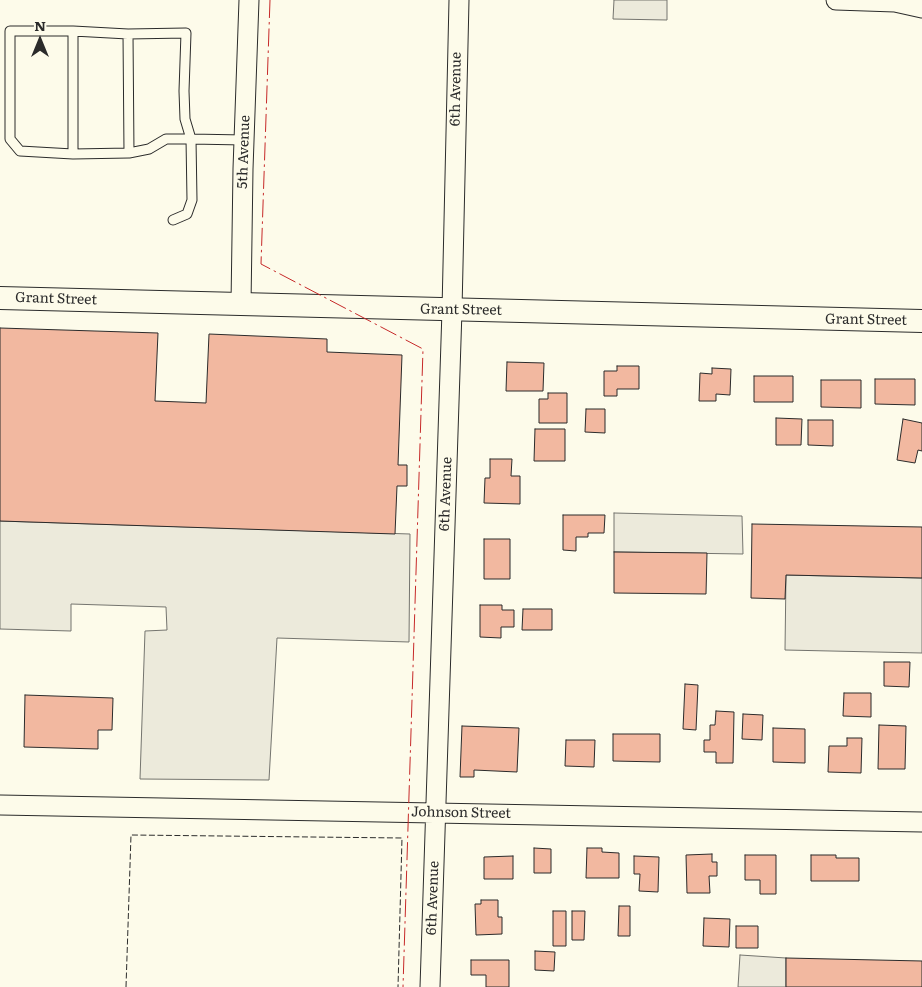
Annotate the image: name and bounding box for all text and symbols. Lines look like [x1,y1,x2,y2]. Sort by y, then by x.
north arrow [15,15,65,65]
text: N [34,15,46,35]
street label: 6th Avenue [447,52,465,126]
street label: 5th Avenue [234,115,254,189]
street label: Grant Street [15,289,97,309]
street label: Grant Street [420,301,502,319]
street label: Grant Street [825,311,907,329]
street label: 6th Avenue [436,457,456,531]
street label: Johnson Street [411,804,511,822]
street label: 6th Avenue [423,861,443,935]

